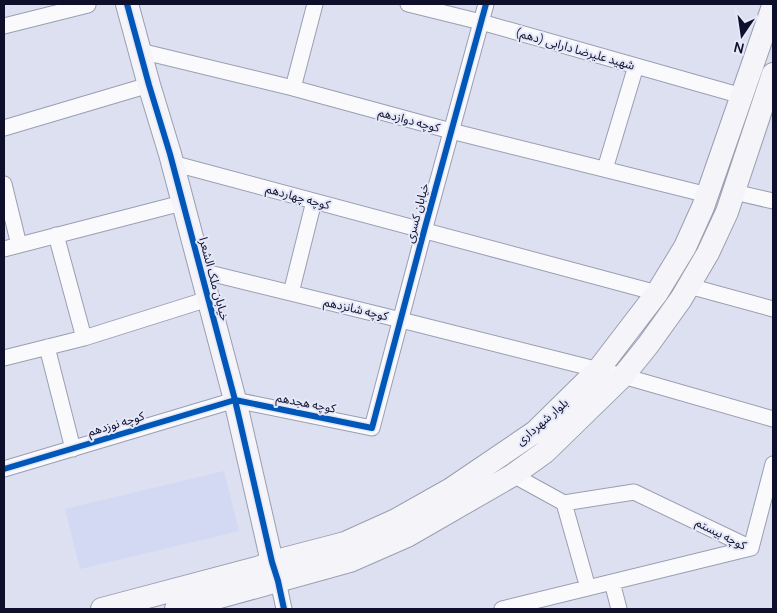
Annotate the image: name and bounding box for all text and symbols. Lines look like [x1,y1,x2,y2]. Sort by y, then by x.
north arrow [717,10,767,60]
street label: شهید علیرضا دارابی (دهم) [513,23,637,75]
text: N [732,38,746,59]
street label: کوچه دوازدهم [376,103,443,137]
street label: کوچه چهاردهم [264,180,333,215]
street label: خیابان کسری [400,181,433,245]
street label: خیابان ملک الشعرا [195,235,234,323]
street label: کوچه شانزدهم [322,293,391,325]
street label: کوچه هجدهم [275,388,338,418]
street label: بلوار شهرداری [512,394,571,449]
street label: کوچه نوزدهم [86,407,147,441]
street label: کوچه بیستم [692,513,751,555]

